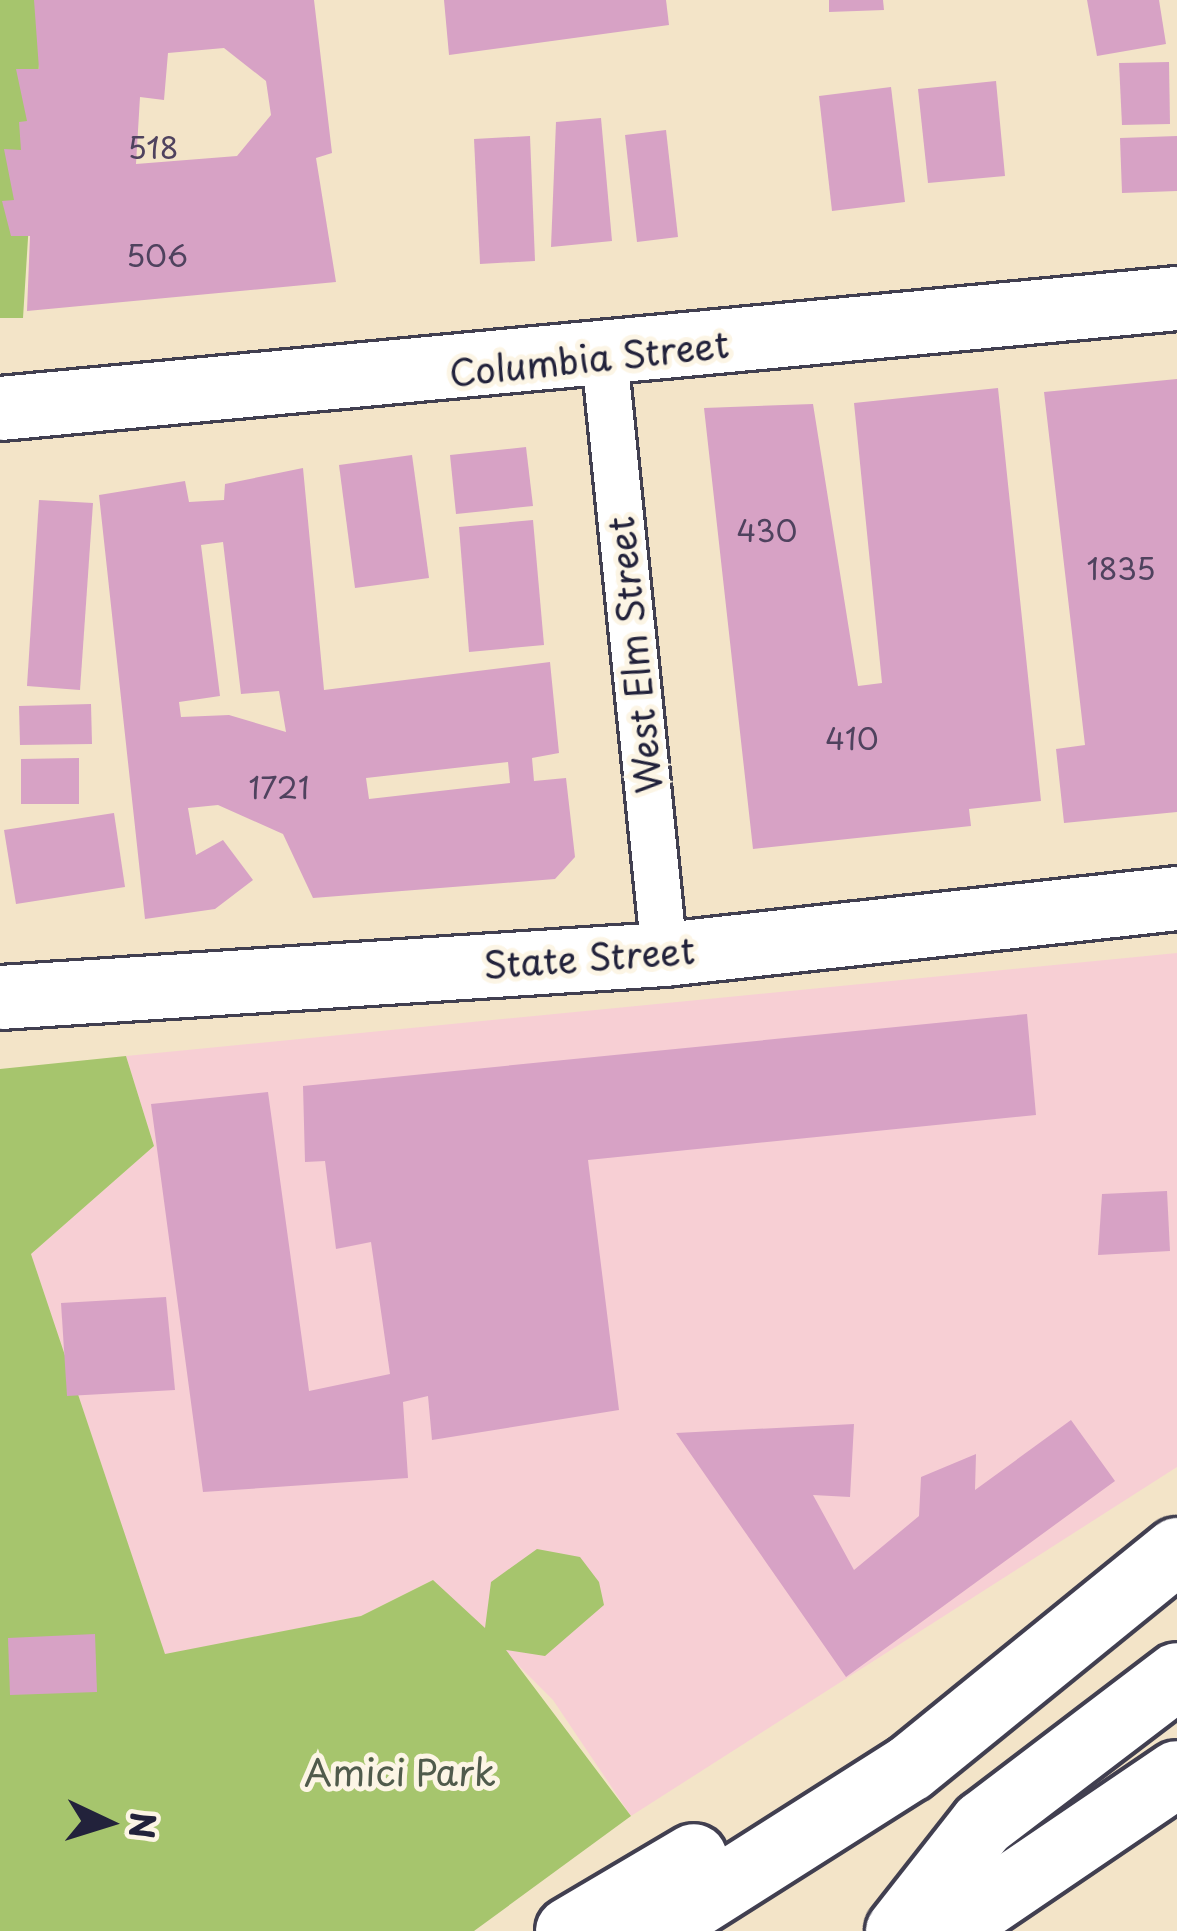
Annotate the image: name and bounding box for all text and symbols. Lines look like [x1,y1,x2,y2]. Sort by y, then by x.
house number: 518 [128,129,178,165]
house number: 506 [126,237,188,273]
street label: Columbia Street [447,322,731,394]
house number: 430 [737,512,797,548]
street label: West Elm Street [598,514,670,796]
house number: 1835 [1087,550,1155,586]
house number: 410 [825,720,879,756]
house number: 1721 [249,769,309,805]
street label: State Street [482,928,696,986]
park label: Amici Park [304,1750,496,1794]
north arrow [48,1763,168,1883]
text: N [118,1811,170,1840]

